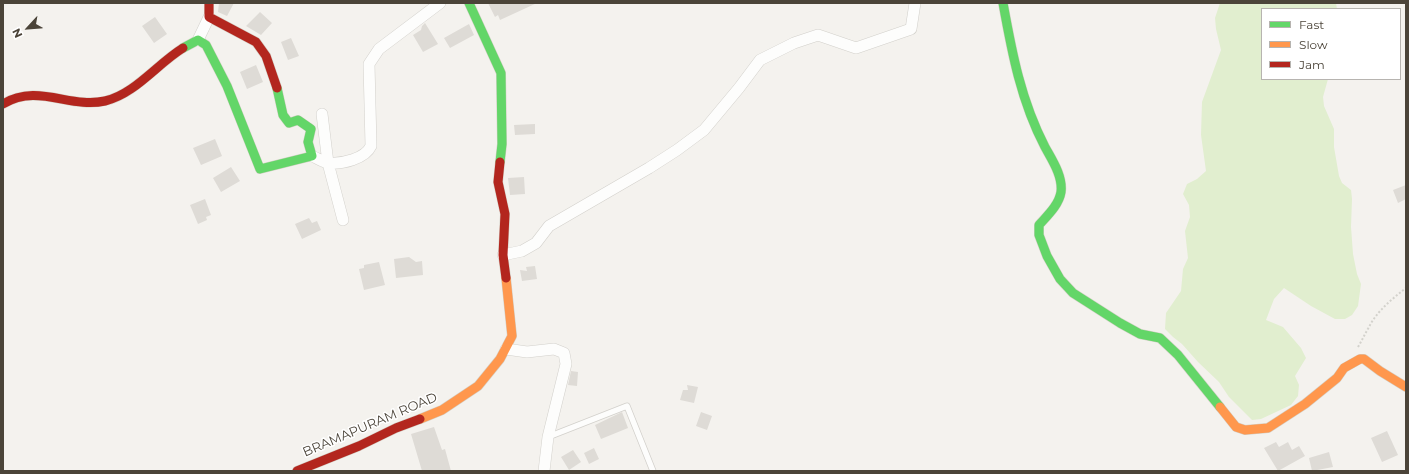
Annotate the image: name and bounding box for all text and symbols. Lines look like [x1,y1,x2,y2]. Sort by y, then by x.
north arrow [8,8,48,48]
legend [1261,8,1401,80]
text: Fast [1299,17,1324,32]
text: N [9,26,25,40]
text: Slow [1299,37,1328,52]
text: Jam [1299,57,1325,72]
street label: BRAMAPURAM ROAD [300,390,440,460]

